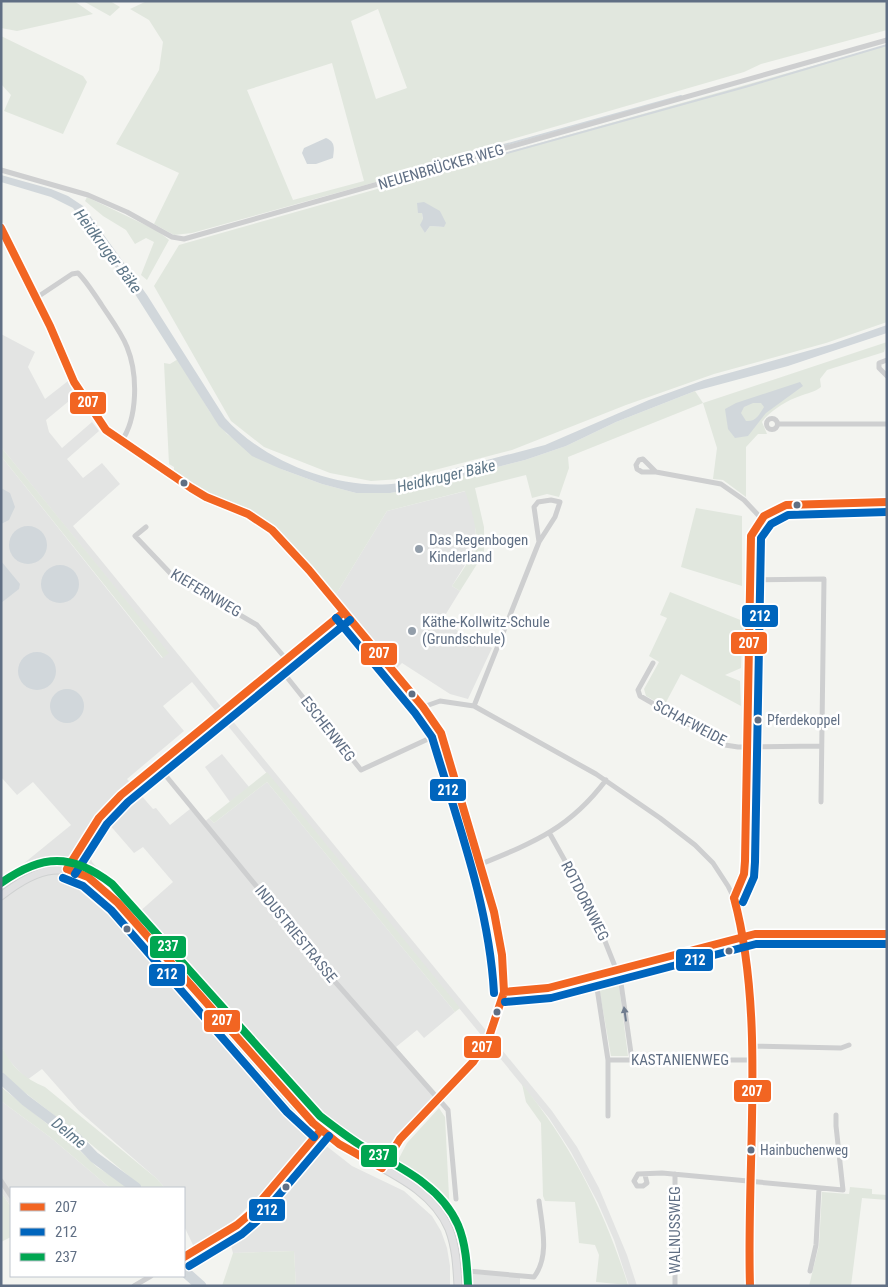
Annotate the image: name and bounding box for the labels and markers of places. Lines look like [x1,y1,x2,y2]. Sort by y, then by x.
unlabelled marker [179,478,189,488]
unlabelled marker [792,500,802,510]
place label: Das Regenbogen Kinderland [429,531,528,566]
marker: Das Regenbogen Kinderland [413,543,425,555]
place label: Käthe-Kollwitz-Schule (Grundschule) [422,613,550,648]
marker: Käthe-Kollwitz-Schule (Grundschule) [406,625,418,637]
unlabelled marker [407,689,417,699]
place label: Pferdekoppel [767,712,840,728]
marker: Pferdekoppel [753,715,763,725]
unlabelled marker [122,924,132,934]
unlabelled marker [724,946,734,956]
unlabelled marker [492,1007,502,1017]
place label: Hainbuchenweg [760,1142,848,1158]
marker: Hainbuchenweg [746,1145,756,1155]
unlabelled marker [281,1182,291,1192]

